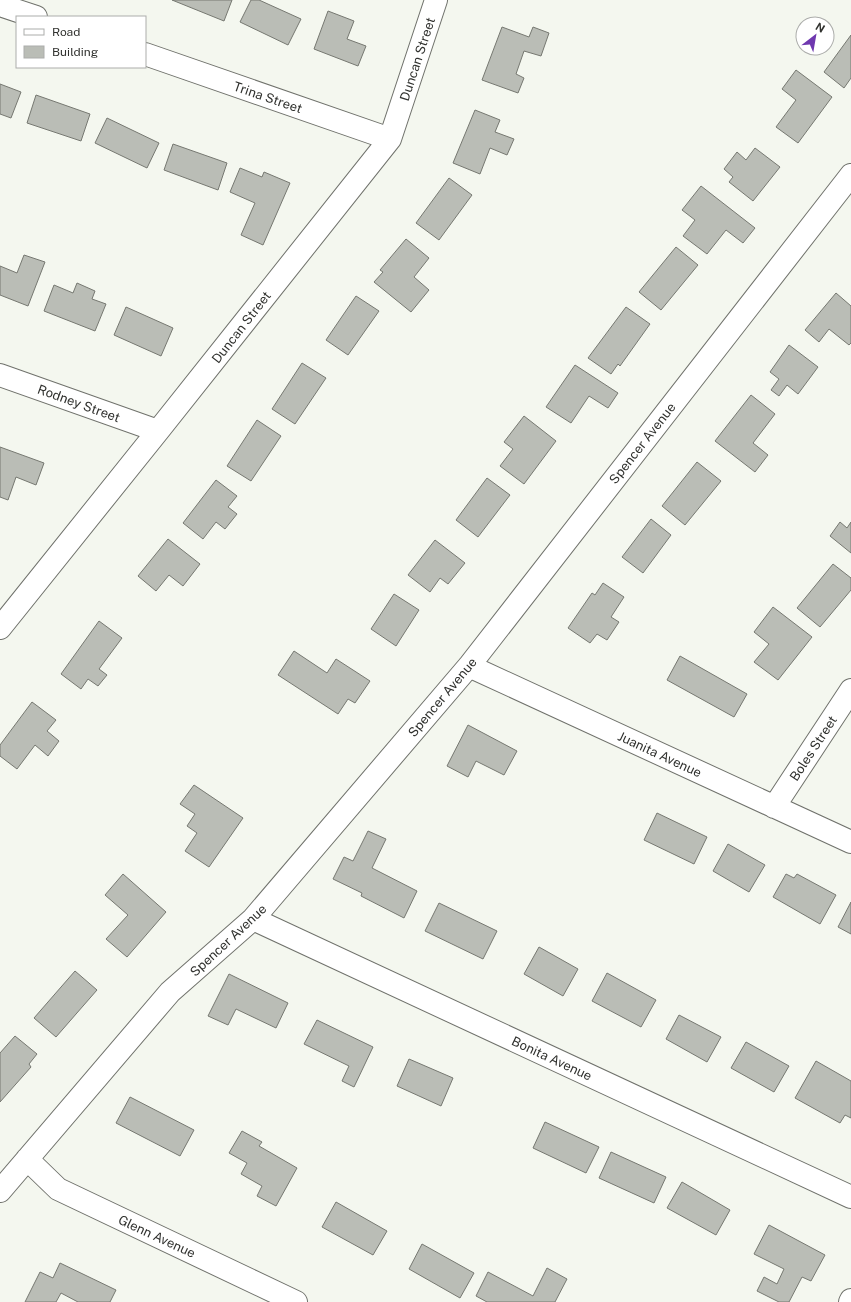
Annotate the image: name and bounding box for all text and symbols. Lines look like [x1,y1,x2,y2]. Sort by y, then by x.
street label: Duncan Street [397,15,438,103]
legend [16,16,146,68]
north arrow [795,16,835,56]
text: N [813,20,827,35]
text: Road [52,25,80,39]
text: Building [52,45,98,59]
street label: Trina Street [232,79,304,116]
street label: Duncan Street [209,288,274,366]
street label: Rodney Street [36,382,122,425]
street label: Spencer Avenue [606,400,679,487]
street label: Spencer Avenue [405,655,480,740]
street label: Boles Street [787,713,840,784]
street label: Juanita Avenue [616,729,704,780]
street label: Spencer Avenue [187,901,270,979]
street label: Bonita Avenue [509,1033,594,1084]
street label: Glenn Avenue [116,1212,198,1261]

